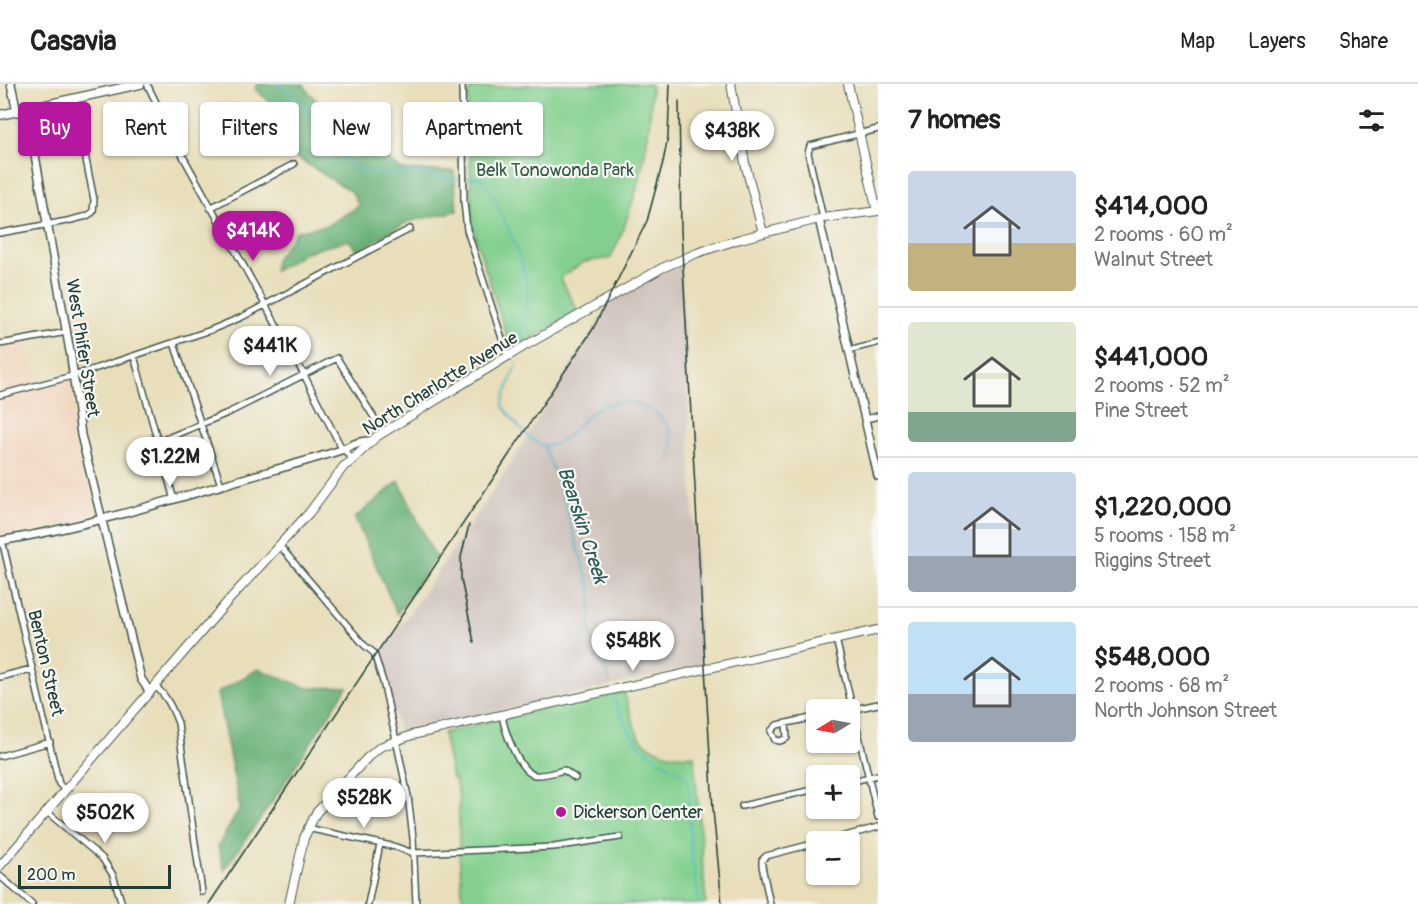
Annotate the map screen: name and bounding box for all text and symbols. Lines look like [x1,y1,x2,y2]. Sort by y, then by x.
text: Casavia [30,24,116,59]
text: Map [1180,28,1215,55]
text: Layers [1248,28,1306,55]
text: Share [1339,28,1388,55]
chip: Buy [18,102,91,156]
chip: Rent [103,102,188,156]
chip: Filters [200,102,299,156]
chip: New [311,102,391,156]
chip: Apartment [403,102,543,156]
text: 7 homes [908,104,1000,136]
icon: filters [1355,104,1388,137]
pin: $438K [690,111,774,162]
text: $438K [704,118,760,143]
park label: Belk Tonowonda Park [476,159,634,182]
text: $414,000 [1094,190,1208,222]
icon: home [956,195,1028,267]
pin: $414K [211,211,295,262]
text: $414K [226,218,280,243]
text: 2 rooms · 60 m² [1094,222,1233,247]
text: Walnut Street [1094,247,1213,272]
street label: West Phifer Street [60,277,105,419]
pin: $441K [228,326,312,377]
street label: North Charlotte Avenue [358,326,522,441]
text: $441K [243,333,297,358]
text: $441,000 [1094,341,1208,373]
icon: home [956,346,1028,418]
text: 2 rooms · 52 m² [1094,373,1230,398]
text: Pine Street [1094,398,1188,423]
pin: $1.22M [121,437,219,488]
text: $1.22M [140,444,200,469]
water label: Bearskin Creek [552,464,614,588]
text: $1,220,000 [1094,491,1232,523]
icon: home [956,496,1028,568]
text: 5 rooms · 158 m² [1094,523,1236,548]
text: Riggins Street [1094,548,1211,573]
street label: Benton Street [22,608,69,719]
pin: $548K [591,621,675,672]
text: $548K [605,628,661,653]
text: $548,000 [1094,641,1210,673]
icon: home [956,646,1028,718]
text: 2 rooms · 68 m² [1094,673,1229,698]
text: North Johnson Street [1094,698,1277,723]
north arrow [806,699,860,753]
map controls [806,699,860,885]
button: + [806,765,860,819]
pin: $528K [322,778,406,829]
text: $528K [337,785,392,810]
pin: $502K [63,793,147,844]
text: $502K [76,800,134,825]
place label: Dickerson Center [573,801,704,824]
marker: Dickerson Center [554,805,568,819]
button: − [806,831,860,885]
scale bar [18,862,171,890]
text: 200 m [27,865,75,885]

